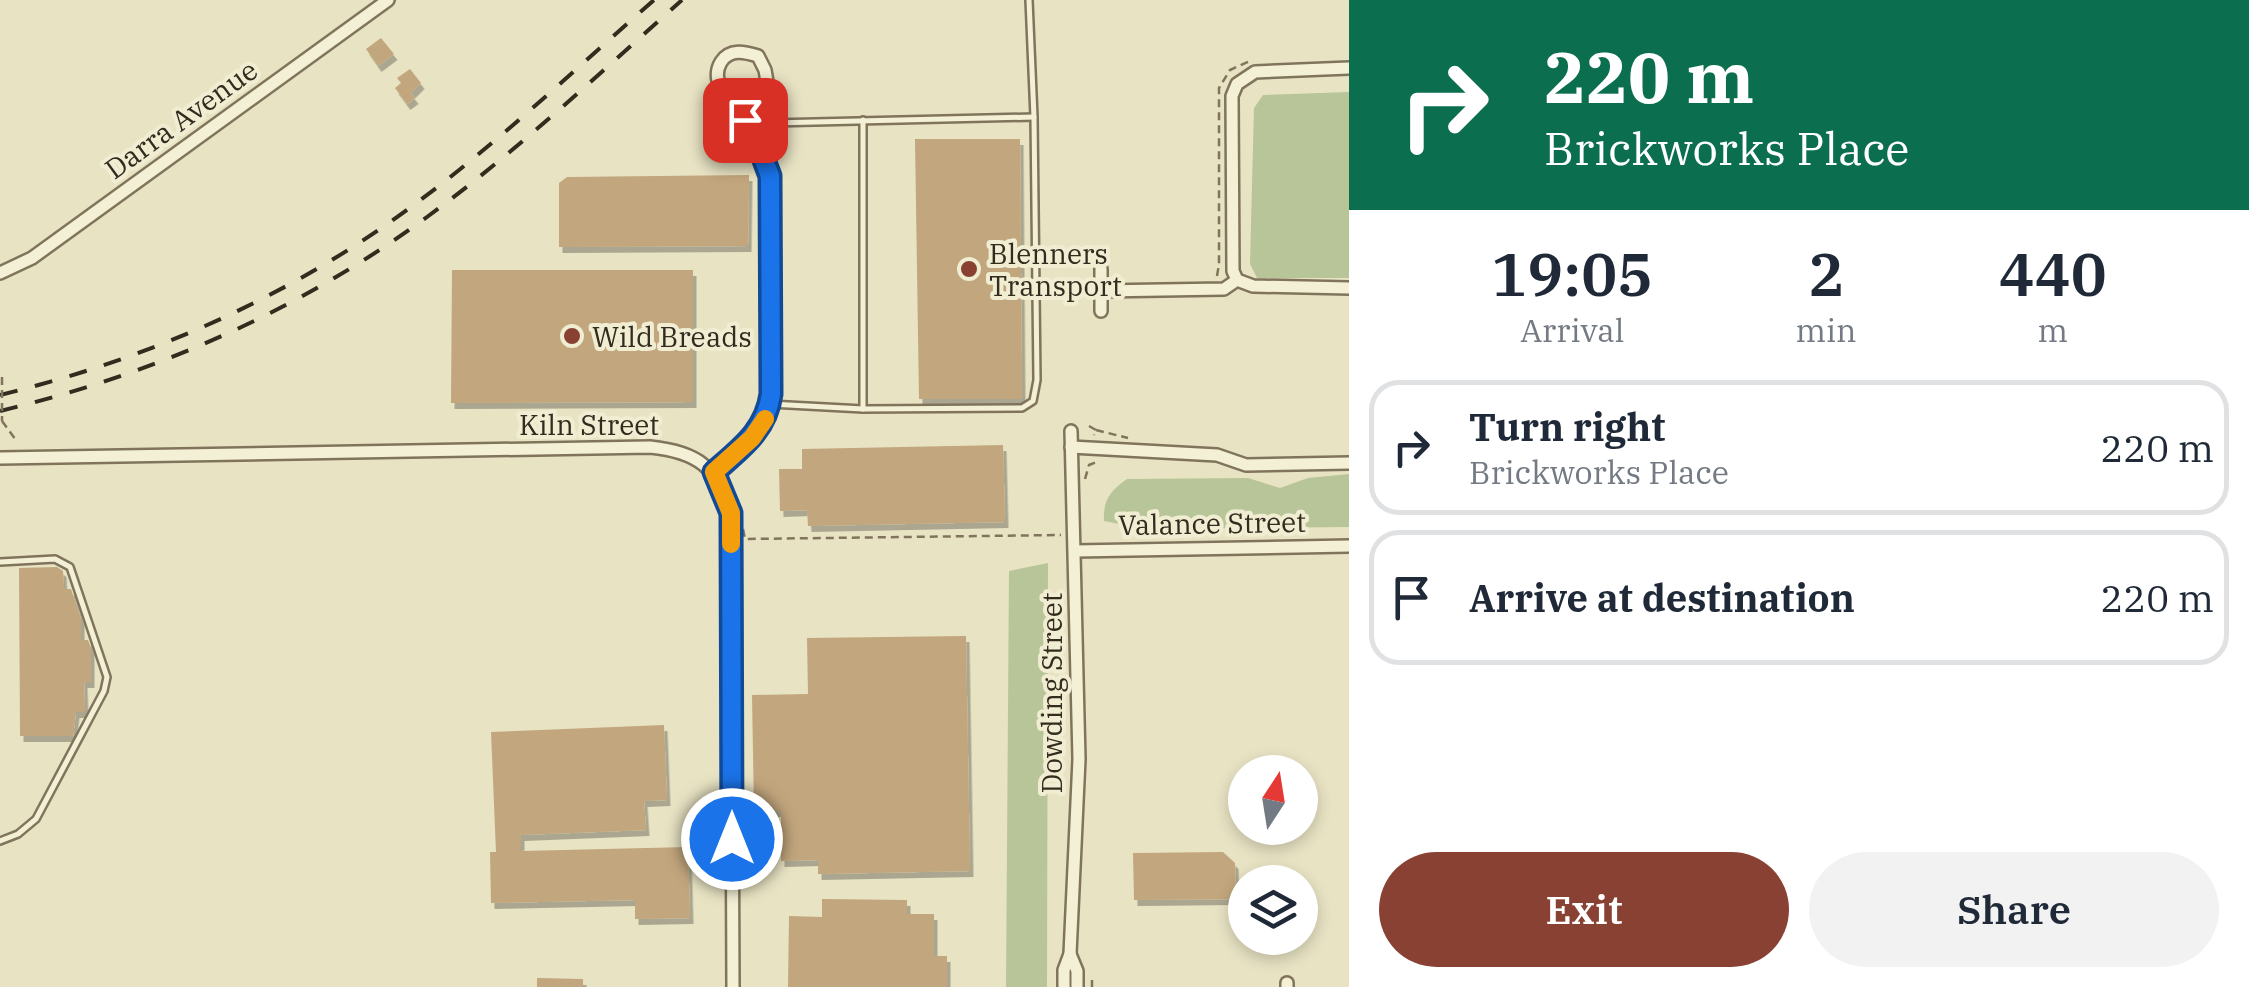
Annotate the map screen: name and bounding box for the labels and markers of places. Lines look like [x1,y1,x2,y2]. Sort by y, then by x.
pin [703,78,788,163]
place label: Blenners Transport [989,235,1122,304]
marker: Blenners Transport [958,258,980,280]
place label: Wild Breads [592,318,752,355]
marker: Wild Breads [561,325,583,347]

